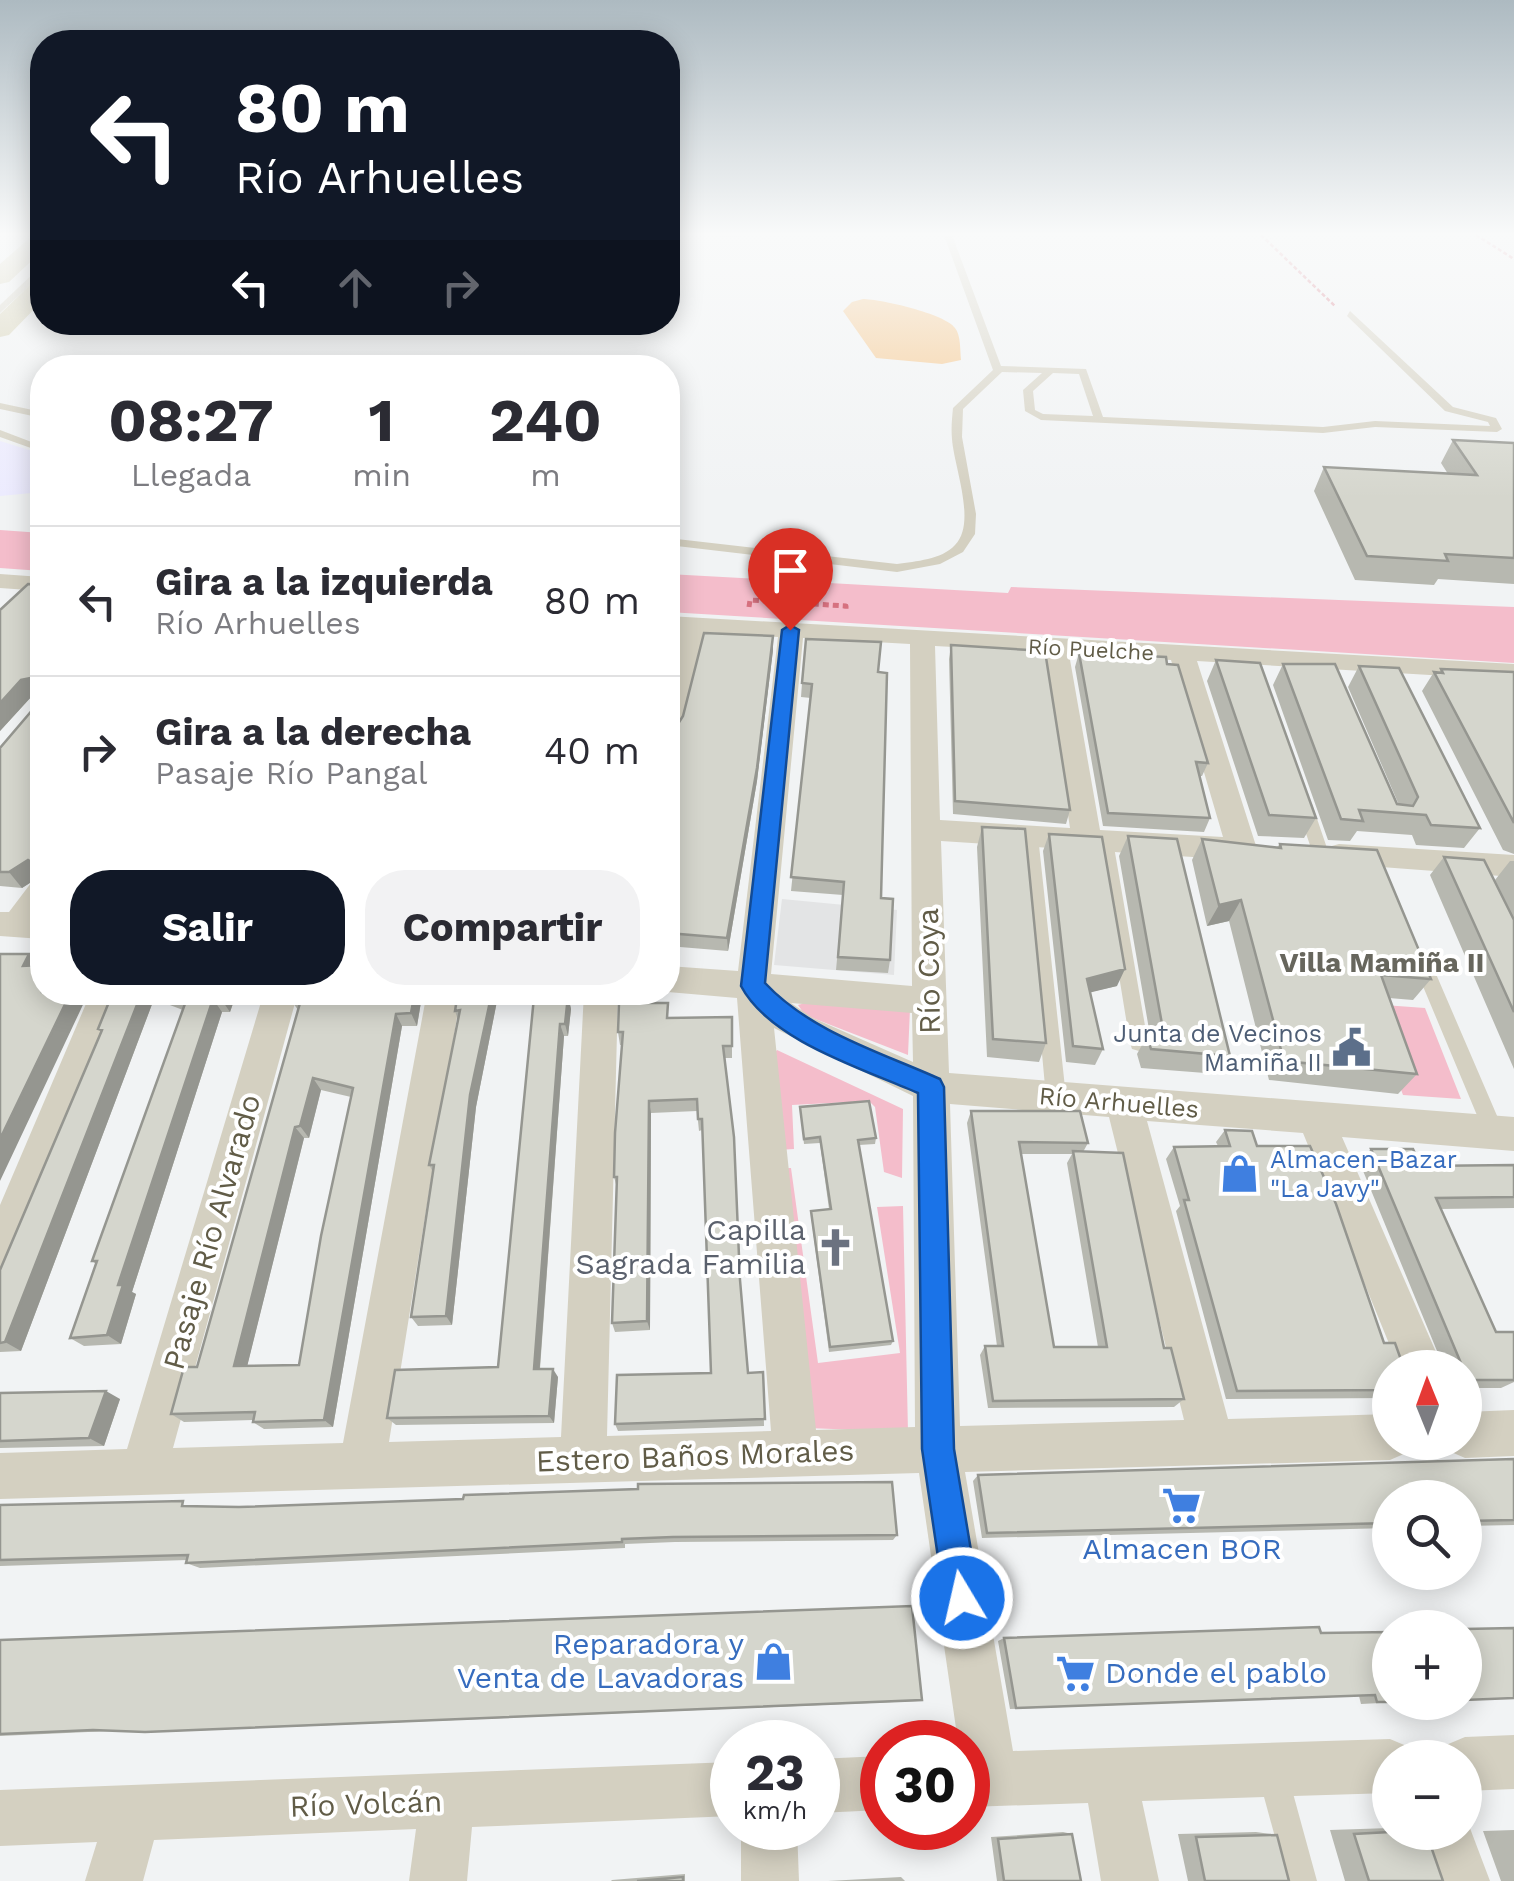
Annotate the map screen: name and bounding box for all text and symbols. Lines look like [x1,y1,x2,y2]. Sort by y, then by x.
text: 80 m [235,67,410,149]
icon: left [70,70,200,200]
text: Río Arhuelles [235,151,524,204]
icon: left [223,260,278,315]
icon: ahead [328,260,383,315]
icon: right [433,260,488,315]
text: 08:27 [108,385,274,456]
text: 1 [369,385,394,456]
text: 240 [489,385,602,456]
text: Llegada [131,456,251,494]
text: min [352,456,411,494]
text: m [530,456,561,494]
pin [748,528,833,631]
icon: arrive [763,543,818,598]
text: Gira a la izquierda [155,560,493,604]
icon: left [70,574,125,629]
text: 80 m [544,579,640,623]
text: Río Arhuelles [155,604,361,642]
street label: Río Puelche [1027,634,1155,665]
text: Gira a la derecha [155,710,471,754]
icon: right [70,724,125,779]
text: 40 m [544,729,640,773]
text: Pasaje Río Pangal [155,754,428,792]
button: Salir [70,870,345,985]
button: Compartir [365,870,640,985]
street label: Río Coya [910,908,947,1034]
district label: Villa Mamiña II [1279,946,1485,979]
place label: Junta de Vecinos Mamiña II [1113,1019,1322,1077]
public building icon: Junta de Vecinos Mamiña II [1331,1026,1373,1068]
street label: Río Arhuelles [1038,1081,1200,1124]
street label: Pasaje Río Alvarado [155,1090,268,1373]
place label: Almacen-Bazar "La Javy" [1270,1145,1457,1203]
shop icon: Almacen-Bazar "La Javy" [1219,1152,1261,1194]
place label: Capilla Sagrada Familia [576,1212,806,1281]
church icon: Capilla Sagrada Familia [815,1226,857,1268]
north arrow [1372,1350,1482,1460]
map controls [1372,1350,1482,1850]
street label: Estero Baños Morales [535,1432,855,1479]
button: search [1372,1480,1482,1590]
supermarket icon: Almacen BOR [1161,1484,1203,1526]
place label: Almacen BOR [1082,1531,1282,1566]
position arrow [910,1546,1014,1650]
button: + [1372,1610,1482,1720]
place label: Reparadora y Venta de Lavadoras [457,1626,745,1695]
shop icon: Reparadora y Venta de Lavadoras [753,1640,795,1682]
supermarket icon: Donde el pablo [1054,1652,1096,1694]
place label: Donde el pablo [1105,1655,1327,1690]
speed limit sign: 30 [860,1720,990,1850]
button: − [1372,1740,1482,1850]
text: 23 [745,1743,805,1802]
street label: Río Volcán [289,1783,443,1824]
text: km/h [743,1796,807,1825]

